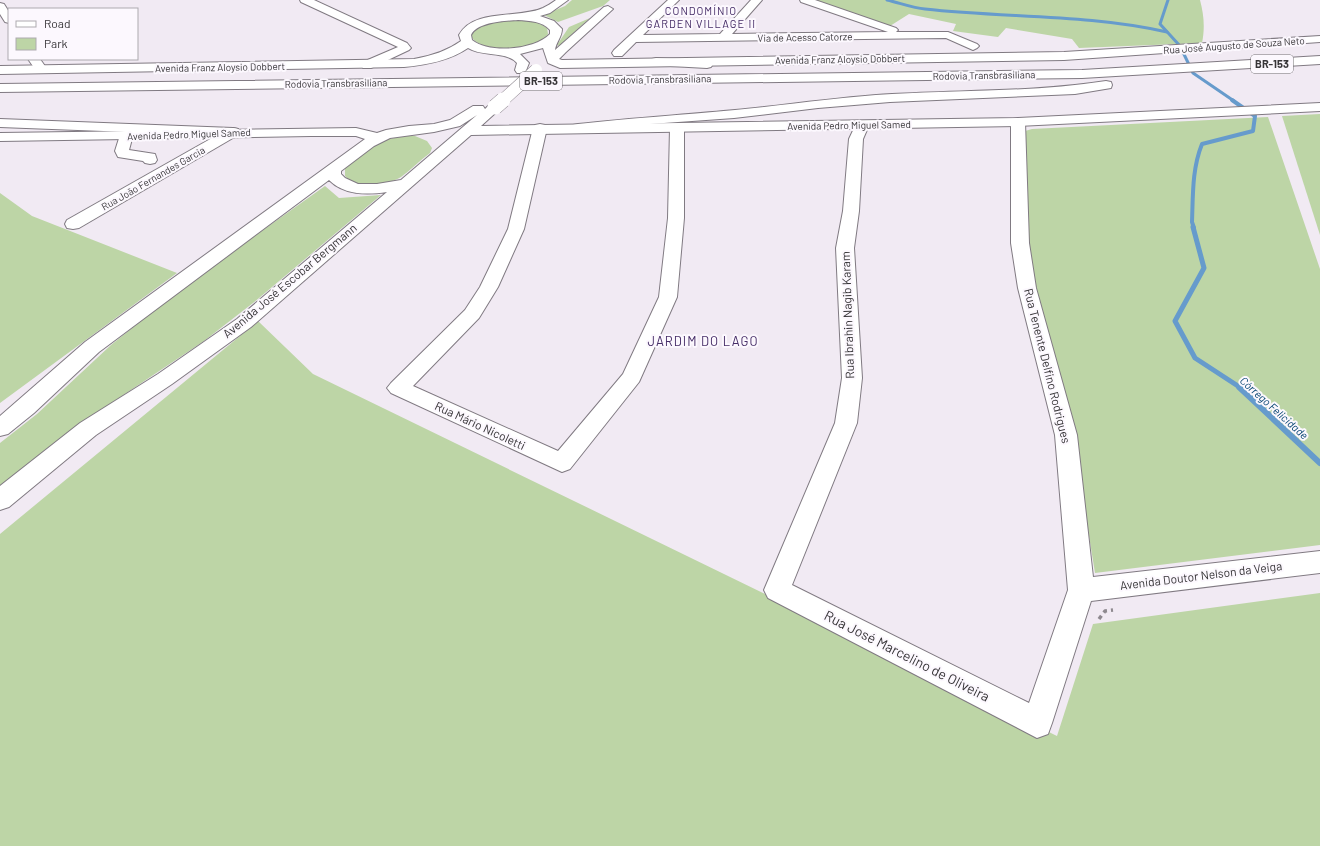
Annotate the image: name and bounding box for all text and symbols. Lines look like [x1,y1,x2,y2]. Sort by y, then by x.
district label: CONDOMÍNIO GARDEN VILLAGE II [646,4,756,30]
legend [8,8,138,60]
text: Road [44,16,71,30]
street label: Via de Acesso Catorze [757,30,853,44]
street label: Rua José Augusto de Souza Neto [1163,34,1305,56]
text: Park [44,36,68,50]
street label: Avenida Franz Aloysio Dobbert [775,52,906,66]
road number: BR-153 [1251,55,1293,73]
street label: Avenida Franz Aloysio Dobbert [155,60,286,74]
street label: Rodovia Transbrasiliana [933,68,1035,82]
road number: BR-153 [520,72,562,90]
street label: Rodovia Transbrasiliana [609,72,711,86]
street label: Rodovia Transbrasiliana [285,76,387,90]
street label: Avenida Pedro Miguel Samed [787,118,911,132]
street label: Avenida Pedro Miguel Samed [127,126,251,142]
street label: Rua João Fernandes Garcia [99,143,207,213]
street label: Avenida José Escobar Bergmann [220,220,359,340]
street label: Rua Ibrahin Nagib Karam [838,251,856,379]
street label: Rua Tenente Delfino Rodrigues [1022,287,1074,445]
district label: JARDIM DO LAGO [648,333,758,349]
water label: Córrego Felicidade [1238,374,1311,442]
street label: Rua Mário Nicoletti [433,398,528,452]
street label: Avenida Doutor Nelson da Veiga [1119,558,1283,592]
street label: Rua José Marcelino de Oliveira [822,606,993,705]

